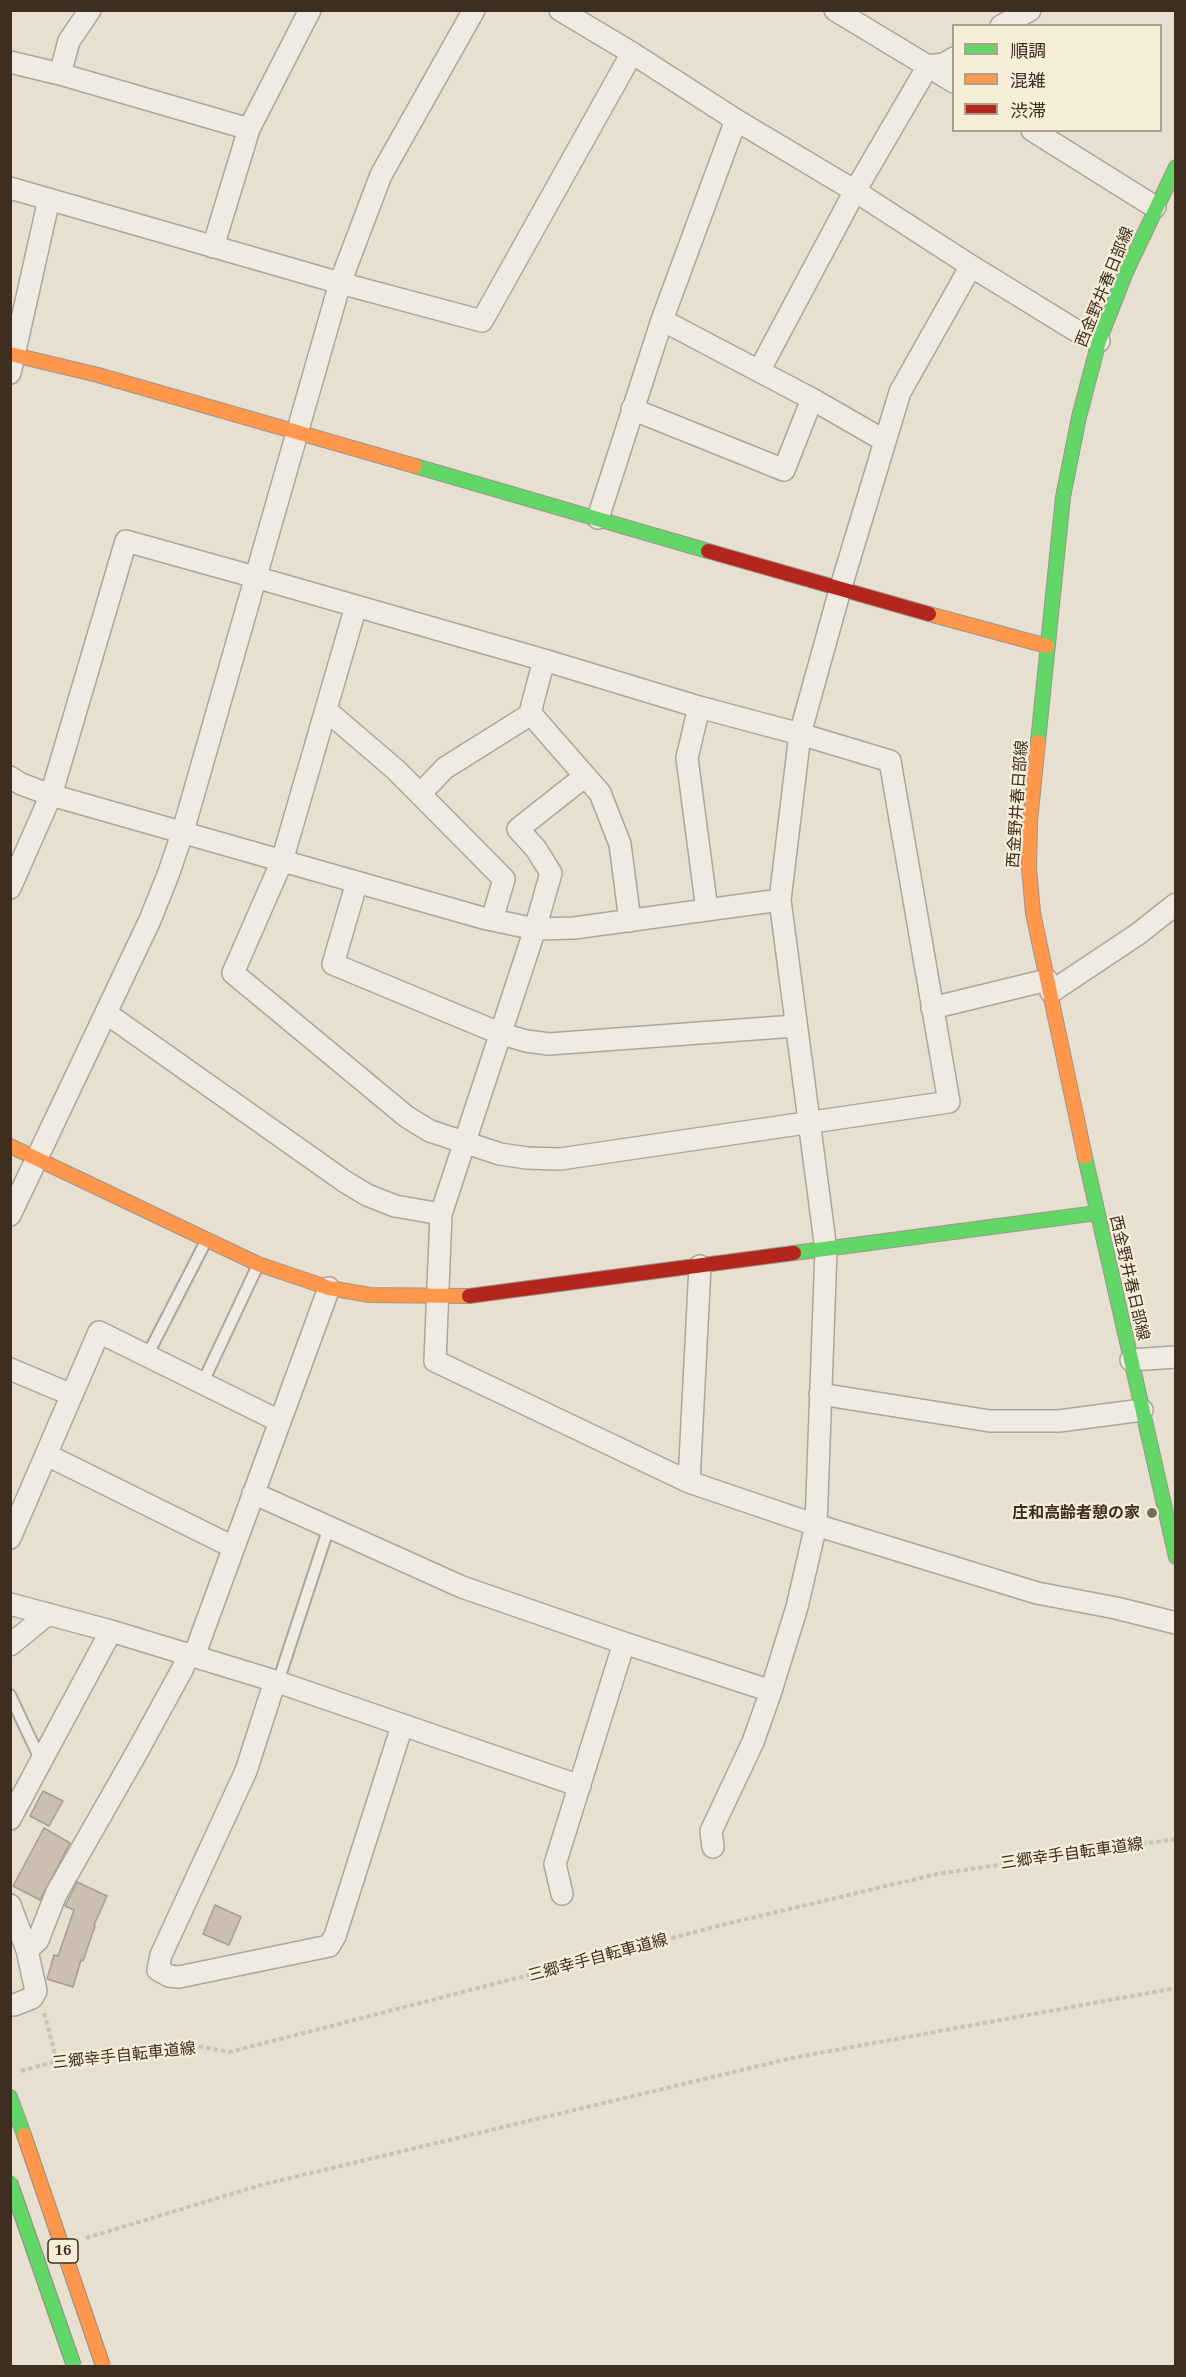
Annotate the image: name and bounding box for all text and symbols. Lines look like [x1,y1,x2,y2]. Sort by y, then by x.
legend [952,24,1162,132]
text: 順調 [1010,38,1046,62]
text: 混雑 [1010,68,1046,92]
text: 渋滞 [1010,98,1046,122]
street label: 西金野井春日部線 [1072,224,1138,350]
street label: 西金野井春日部線 [1004,739,1032,869]
street label: 西金野井春日部線 [1105,1213,1153,1343]
place label: 庄和高齢者憩の家 [1012,1503,1140,1523]
marker: 庄和高齢者憩の家 [1145,1506,1159,1520]
street label: 三郷幸手自転車道線 [999,1834,1145,1874]
street label: 三郷幸手自転車道線 [526,1930,670,1986]
street label: 三郷幸手自転車道線 [51,2039,197,2073]
road number: 16 [48,2239,78,2263]

